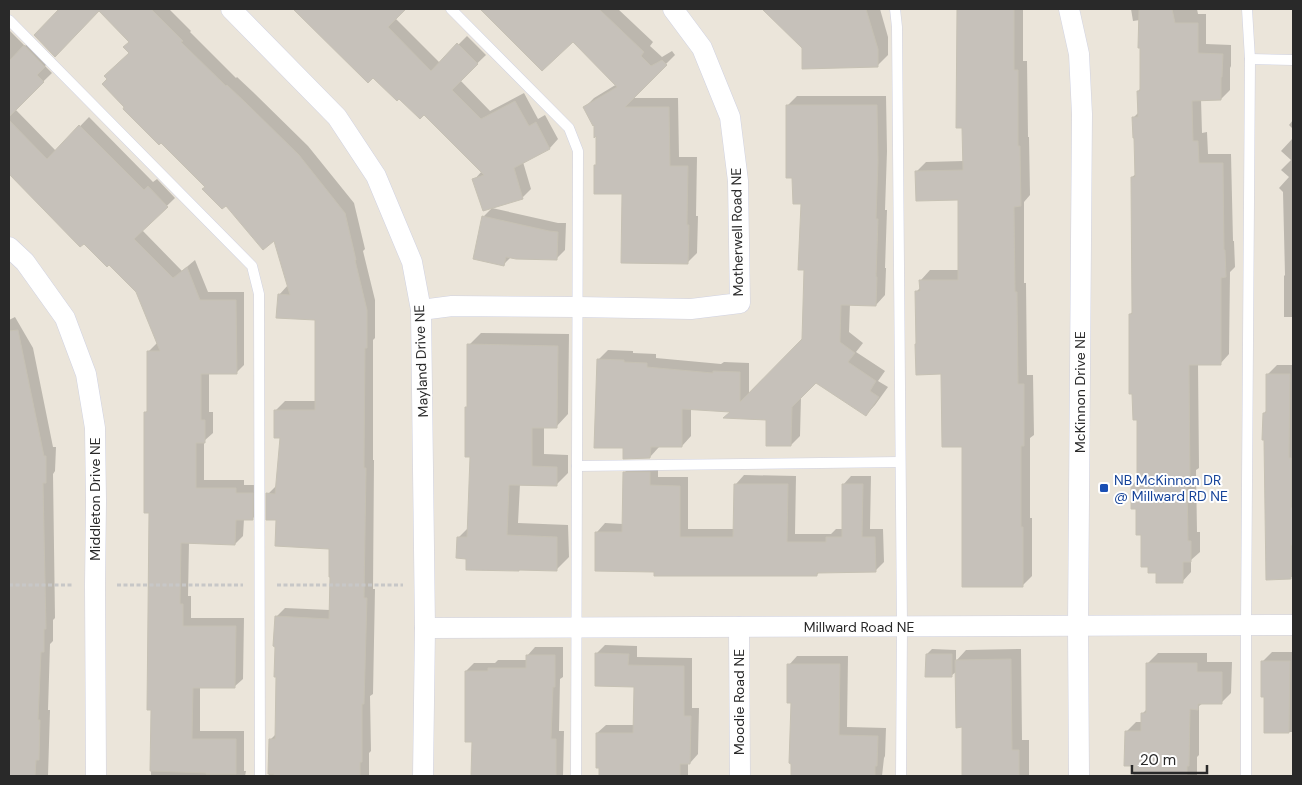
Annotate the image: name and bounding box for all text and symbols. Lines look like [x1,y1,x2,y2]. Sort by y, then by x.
street label: Motherwell Road NE [727,167,747,296]
street label: Mayland Drive NE [410,304,432,418]
street label: McKinnon Drive NE [1071,331,1089,453]
street label: Middleton Drive NE [86,437,104,561]
place label: NB McKinnon DR @ Millward RD NE [1114,471,1228,505]
marker: NB McKinnon DR @ Millward RD NE [1098,482,1110,494]
street label: Millward Road NE [804,618,914,636]
street label: Moodie Road NE [730,649,748,755]
scale bar [1132,742,1207,774]
text: 20 m [1140,750,1176,770]

